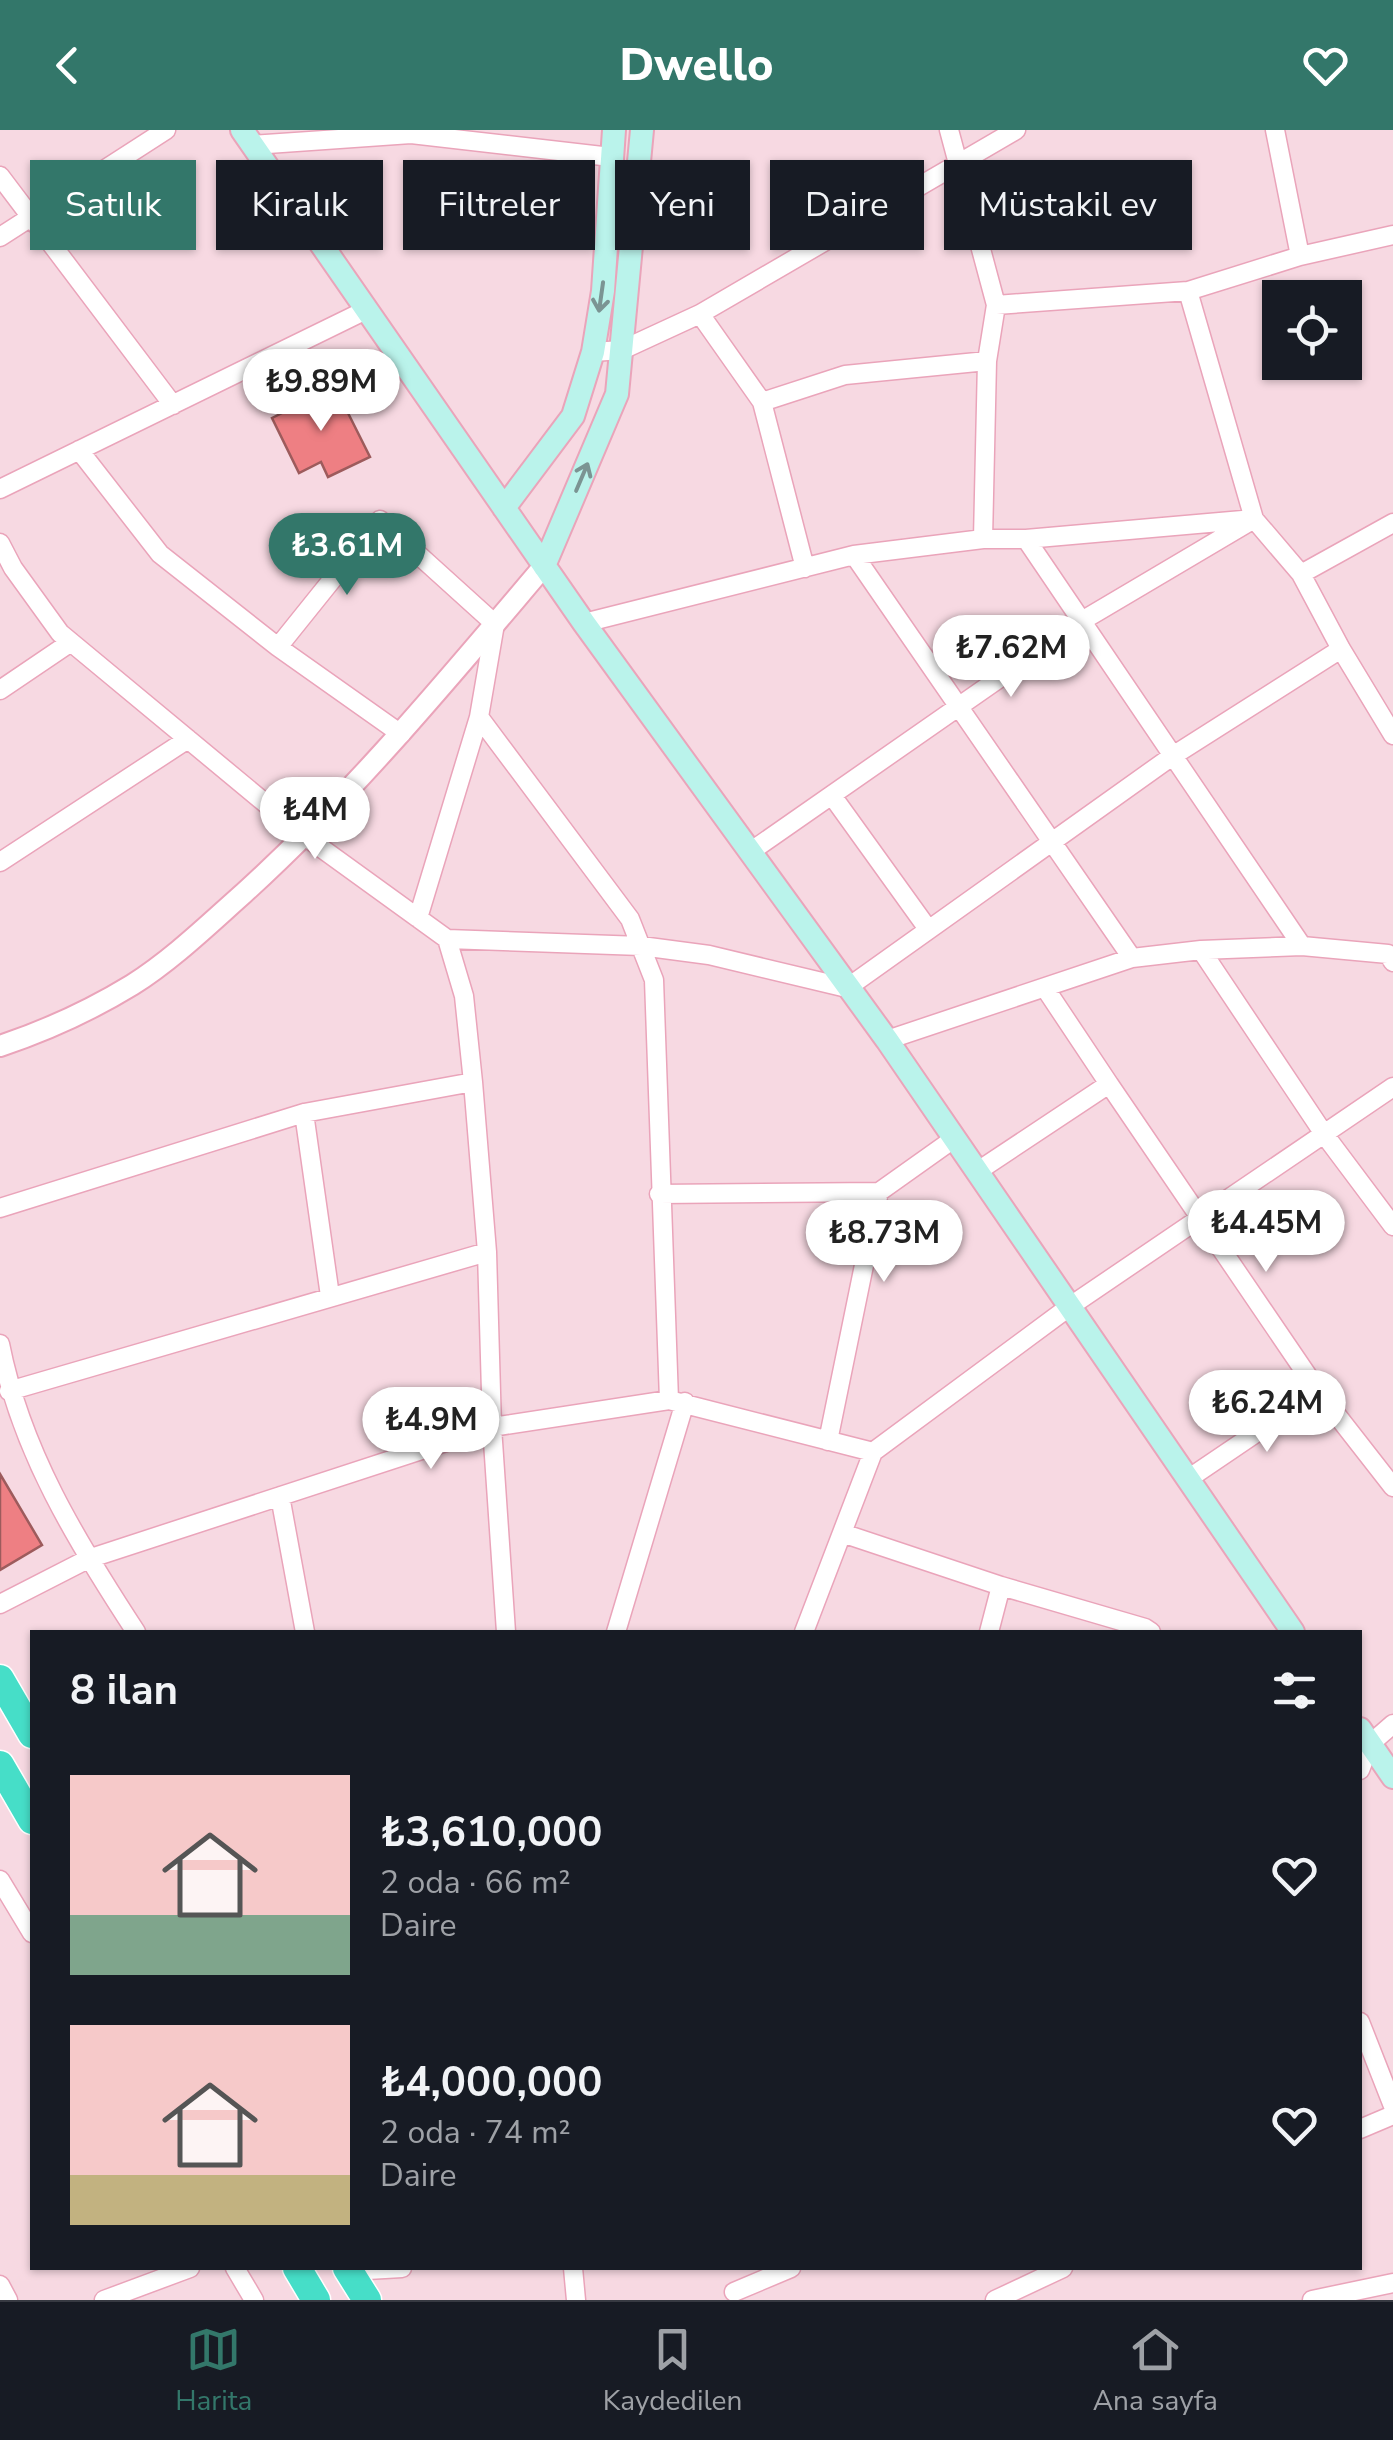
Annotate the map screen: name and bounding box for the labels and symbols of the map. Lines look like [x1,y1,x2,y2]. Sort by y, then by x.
one-way arrow [592,280,610,313]
pin: ₺9.89M [240,349,402,434]
one-way arrow [574,462,592,493]
pin: ₺3.61M [266,513,428,598]
pin: ₺7.62M [930,615,1092,700]
pin: ₺4M [267,777,363,862]
pin: ₺4.45M [1185,1190,1347,1275]
pin: ₺8.73M [803,1200,965,1285]
pin: ₺6.24M [1186,1370,1348,1455]
pin: ₺4.9M [361,1387,501,1472]

